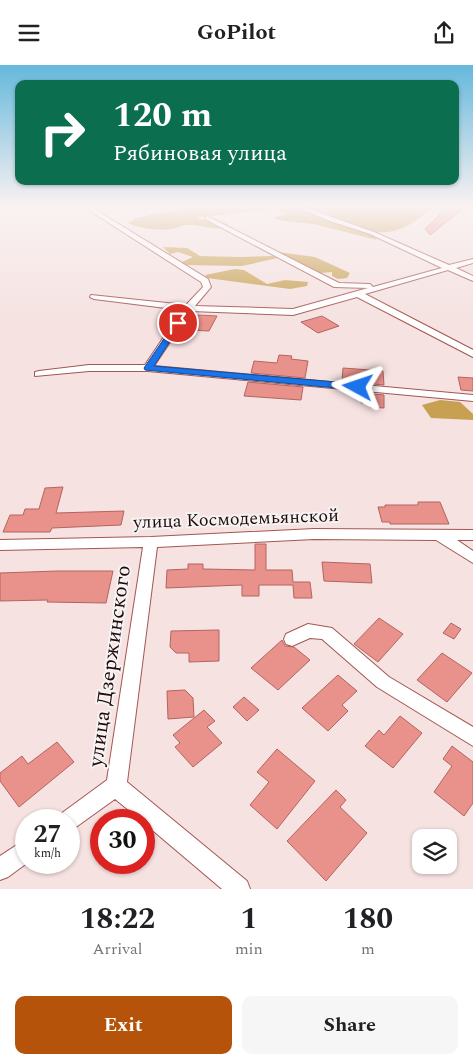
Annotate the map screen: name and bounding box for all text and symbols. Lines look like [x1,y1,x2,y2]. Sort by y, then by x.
text: GoPilot [197,16,276,49]
icon: menu [15,19,43,47]
icon: share [430,19,458,47]
text: 120 m [113,89,212,142]
icon: right [30,100,95,165]
text: Рябиновая улица [113,137,287,170]
pin [157,302,199,344]
icon: arrive [164,309,192,337]
position arrow [331,360,383,412]
street label: улица Космодемьянской [132,502,339,536]
street label: улица Дзержинского [80,563,140,770]
speed limit sign: 30 [90,809,155,874]
text: 27 [33,816,62,854]
map controls [412,829,457,874]
button: layers [412,829,457,874]
text: km/h [34,844,61,863]
text: 18:22 [80,896,155,942]
text: 1 [240,896,257,942]
text: 180 [343,896,393,942]
text: Arrival [93,937,142,961]
text: min [235,937,263,961]
text: m [361,937,375,961]
button: Exit [15,996,232,1054]
button: Share [242,996,458,1054]

